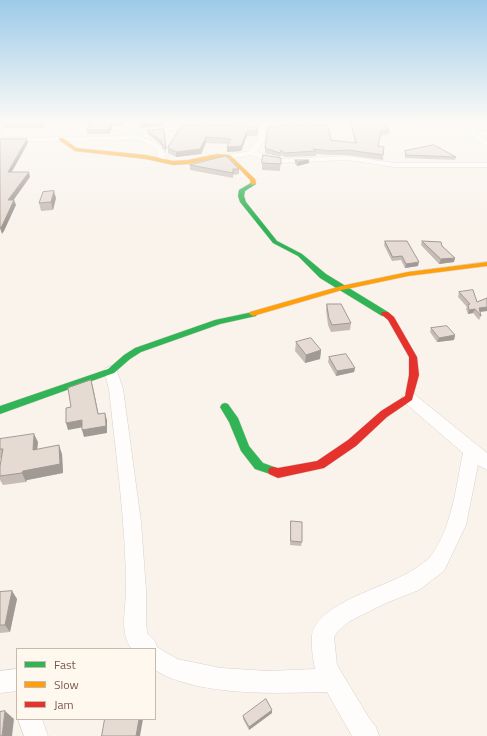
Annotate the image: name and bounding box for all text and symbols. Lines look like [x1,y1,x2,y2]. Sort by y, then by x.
legend [16,648,156,720]
text: Fast [54,655,76,674]
text: Slow [54,675,79,694]
text: Jam [54,695,74,714]

